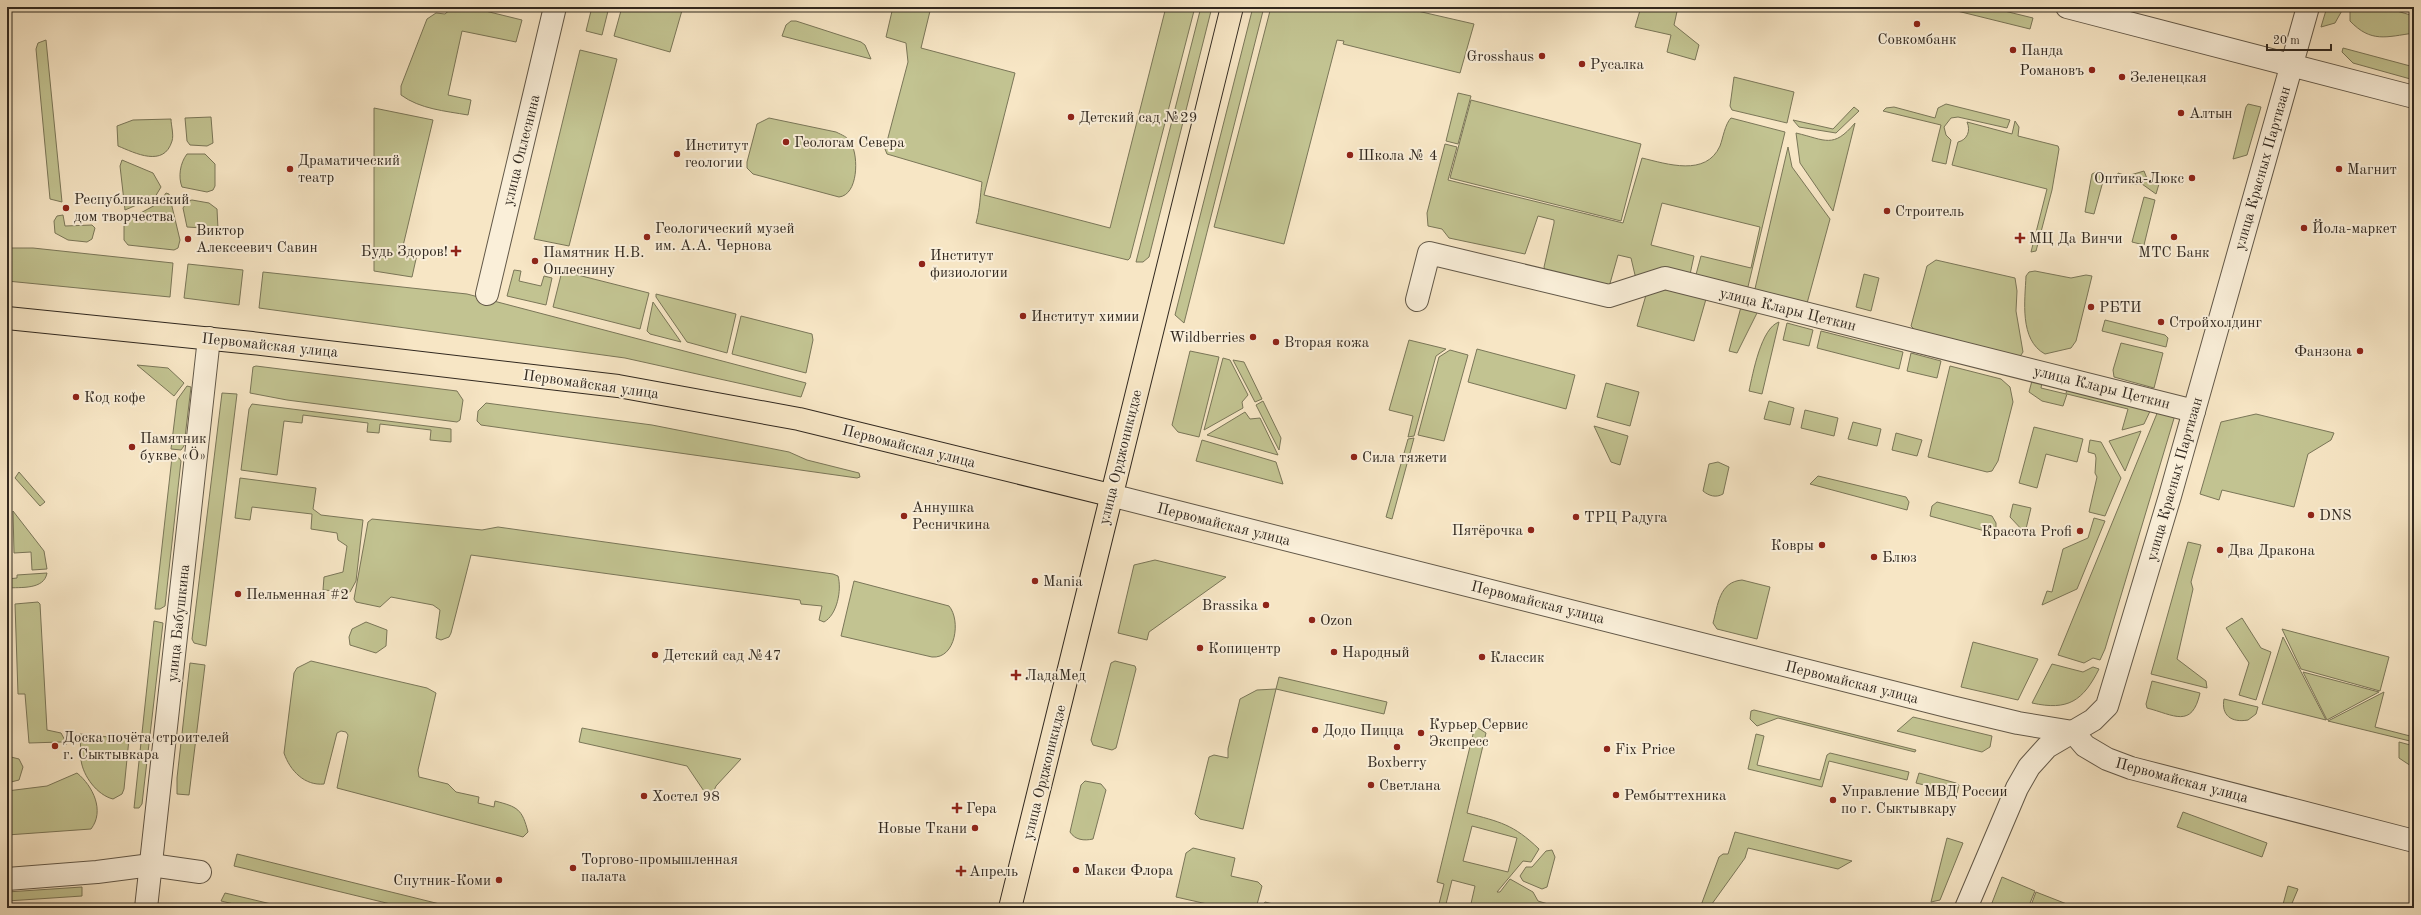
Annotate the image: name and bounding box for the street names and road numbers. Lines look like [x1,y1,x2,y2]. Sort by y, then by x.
street label: улица Красных Партизан [2233,85,2294,252]
street label: улица Оплеснина [501,93,544,208]
street label: улица Клары Цеткин [1718,286,1857,335]
street label: Первомайская улица [201,332,339,361]
street label: улица Клары Цеткин [2032,364,2171,413]
street label: Первомайская улица [522,369,660,403]
street label: улица Орджоникидзе [1097,388,1146,526]
street label: улица Красных Партизан [2145,396,2206,563]
street label: Первомайская улица [840,424,978,471]
street label: Первомайская улица [1155,502,1293,549]
street label: улица Бабушкина [166,563,193,683]
street label: Первомайская улица [1469,580,1607,627]
street label: Первомайская улица [1783,660,1921,707]
street label: улица Орджоникидзе [1021,703,1070,841]
street label: Первомайская улица [2113,756,2250,807]

